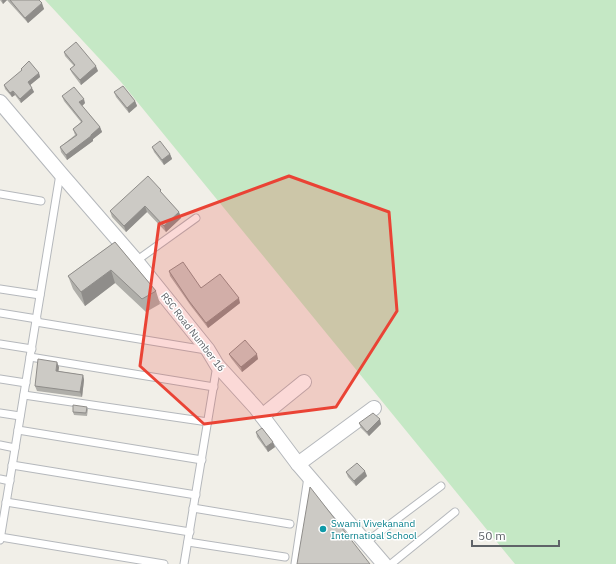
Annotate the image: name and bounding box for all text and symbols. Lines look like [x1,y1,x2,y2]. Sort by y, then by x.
street label: RSC Road Number 16 [158,290,228,374]
place label: Swami Vivekanand Internatioal School [331,517,417,542]
scale bar [472,522,559,548]
marker: Swami Vivekanand Internatioal School [318,524,328,534]
text: 50 m [478,528,506,543]

